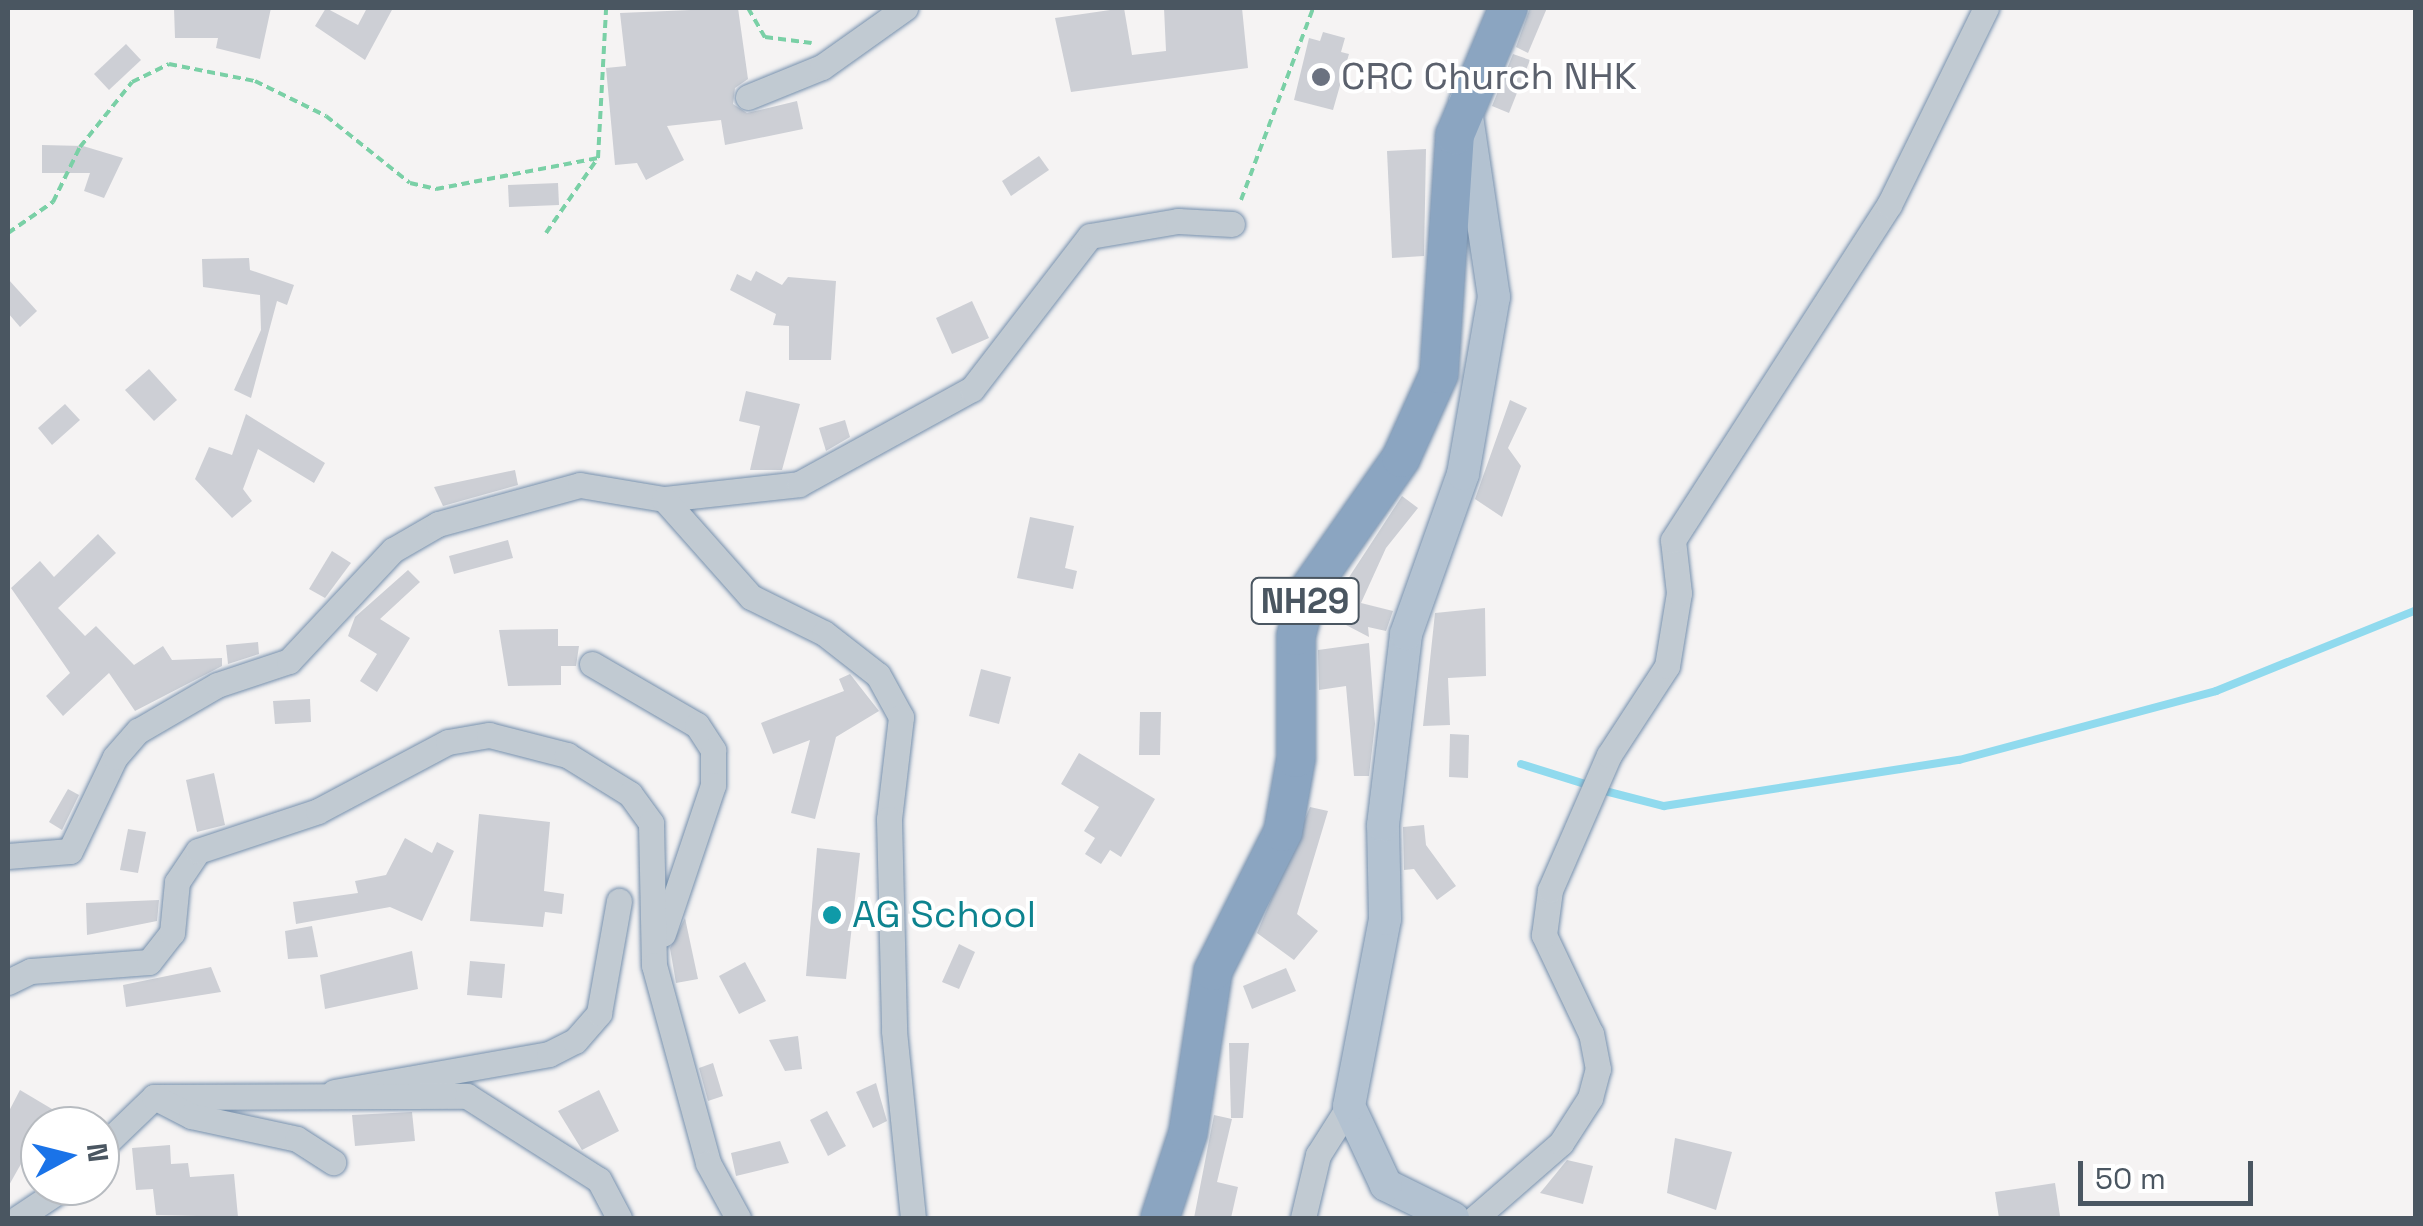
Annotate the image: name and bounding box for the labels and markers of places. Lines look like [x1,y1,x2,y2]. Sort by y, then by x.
place label: CRC Church NHK [1341,54,1637,100]
marker: CRC Church NHK [1310,66,1332,88]
place label: AG School [852,892,1036,938]
marker: AG School [821,904,843,926]

